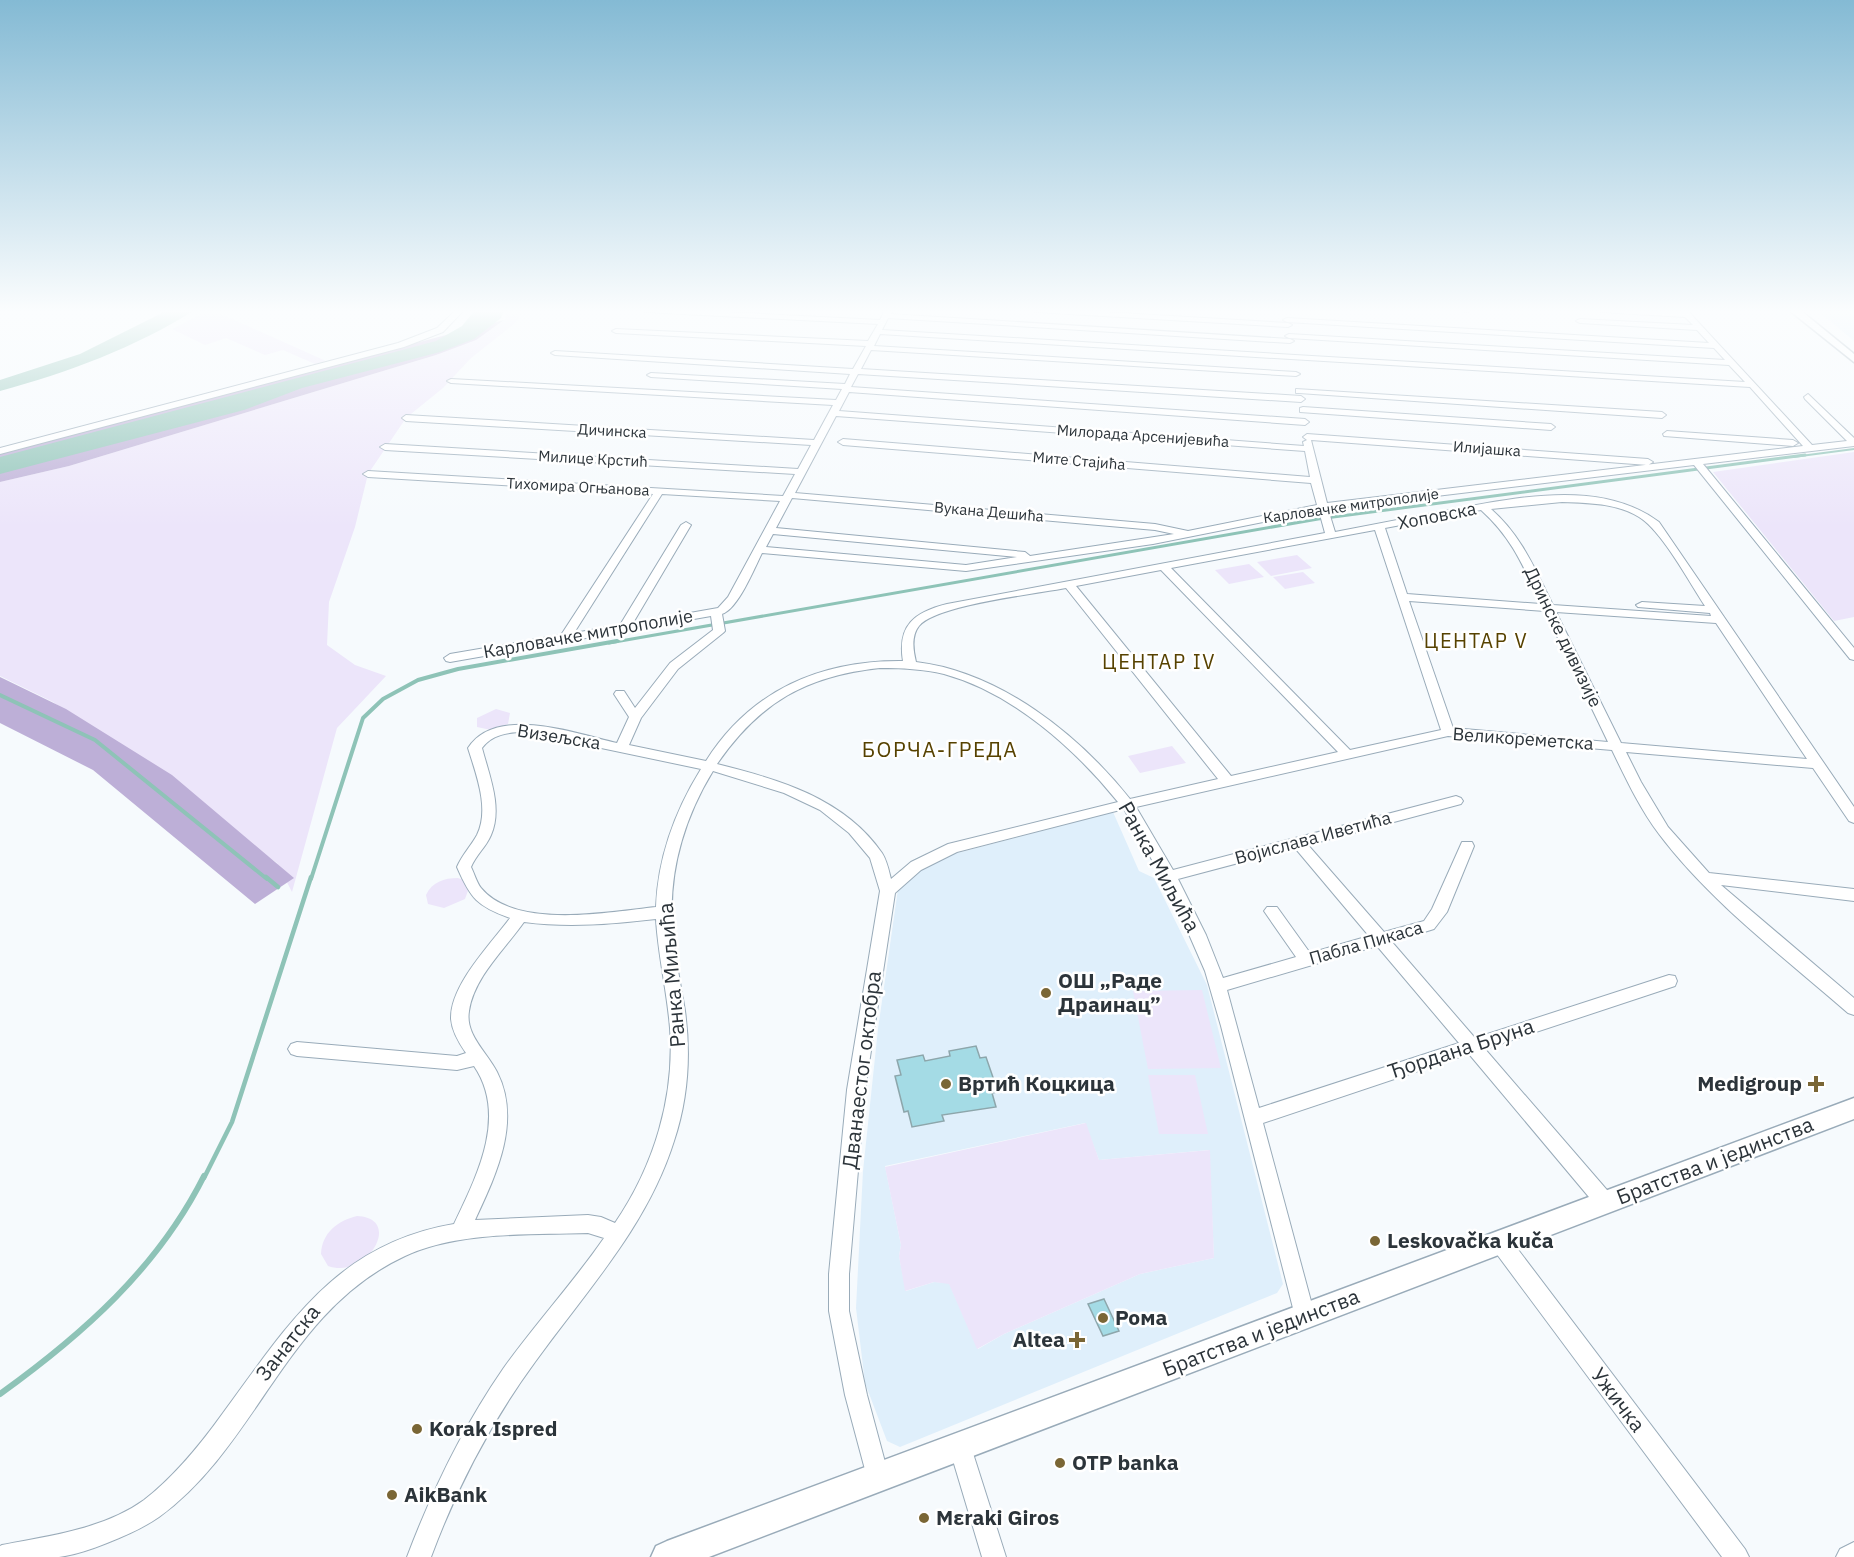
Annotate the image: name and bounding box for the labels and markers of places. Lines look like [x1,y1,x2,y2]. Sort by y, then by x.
place label: ОШ „Раде Драинац” [1058,966,1162,1018]
marker: ОШ „Раде Драинац” [1039,986,1053,1000]
place label: Вртић Коцкица [958,1069,1115,1097]
place label: Medigroup [1697,1069,1802,1097]
marker: Medigroup [1807,1075,1825,1093]
marker: Вртић Коцкица [939,1077,953,1091]
place label: Leskovačka kuča [1387,1226,1554,1254]
marker: Leskovačka kuča [1368,1234,1382,1248]
place label: Рома [1115,1303,1167,1331]
marker: Рома [1096,1311,1110,1325]
place label: Altea [1013,1325,1065,1353]
marker: Altea [1070,1333,1084,1347]
place label: Korak Ispred [429,1414,557,1442]
marker: Korak Ispred [410,1422,424,1436]
place label: OTP banka [1072,1448,1179,1476]
marker: OTP banka [1053,1456,1067,1470]
place label: AikBank [404,1480,488,1508]
marker: AikBank [385,1488,399,1502]
place label: Mεraki Giros [936,1503,1059,1531]
marker: Mεraki Giros [917,1511,931,1525]

